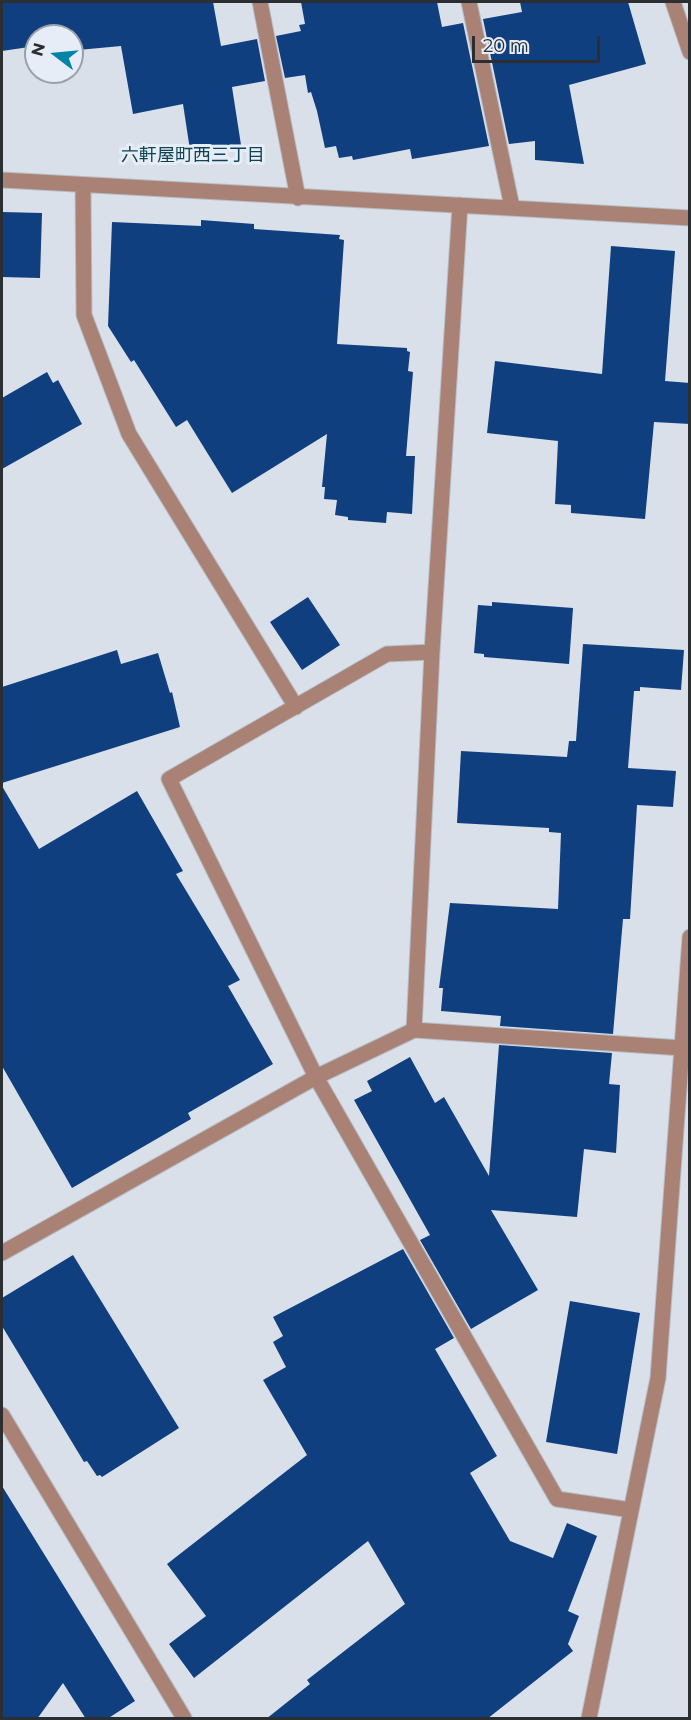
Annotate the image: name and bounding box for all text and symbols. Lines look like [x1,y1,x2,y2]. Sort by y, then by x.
north arrow [24,24,84,84]
scale bar [475,24,602,62]
text: 20 m [483,35,529,57]
text: N [27,41,49,58]
district label: 六軒屋町西三丁目 [121,145,265,167]

